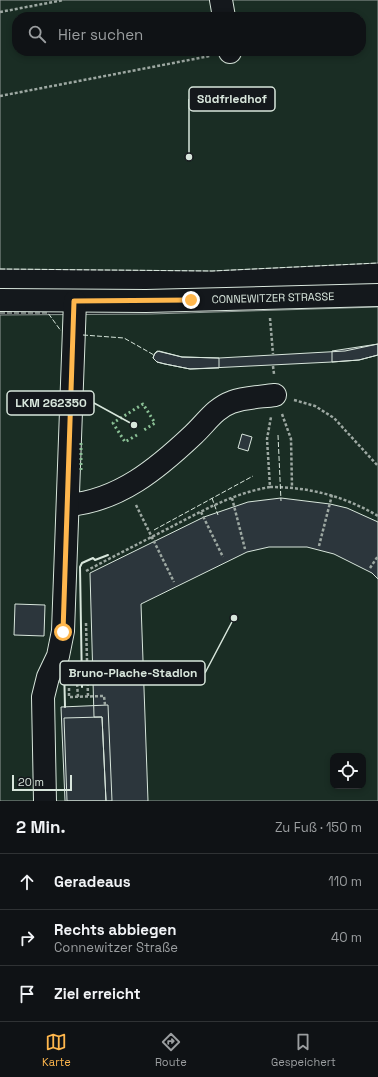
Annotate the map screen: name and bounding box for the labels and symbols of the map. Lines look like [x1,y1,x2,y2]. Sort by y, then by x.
callout: Südfriedhof [189,87,275,111]
text: Südfriedhof [197,91,267,107]
street label: CONNEWITZER STRASSE [211,289,335,306]
route end [182,291,200,309]
callout: LKM 262350 [7,391,94,415]
text: LKM 262350 [15,395,87,411]
route start [54,623,72,641]
callout: Bruno-Plache-Stadion [60,661,205,685]
text: Bruno-Plache-Stadion [69,665,197,681]
scale bar [12,773,72,792]

